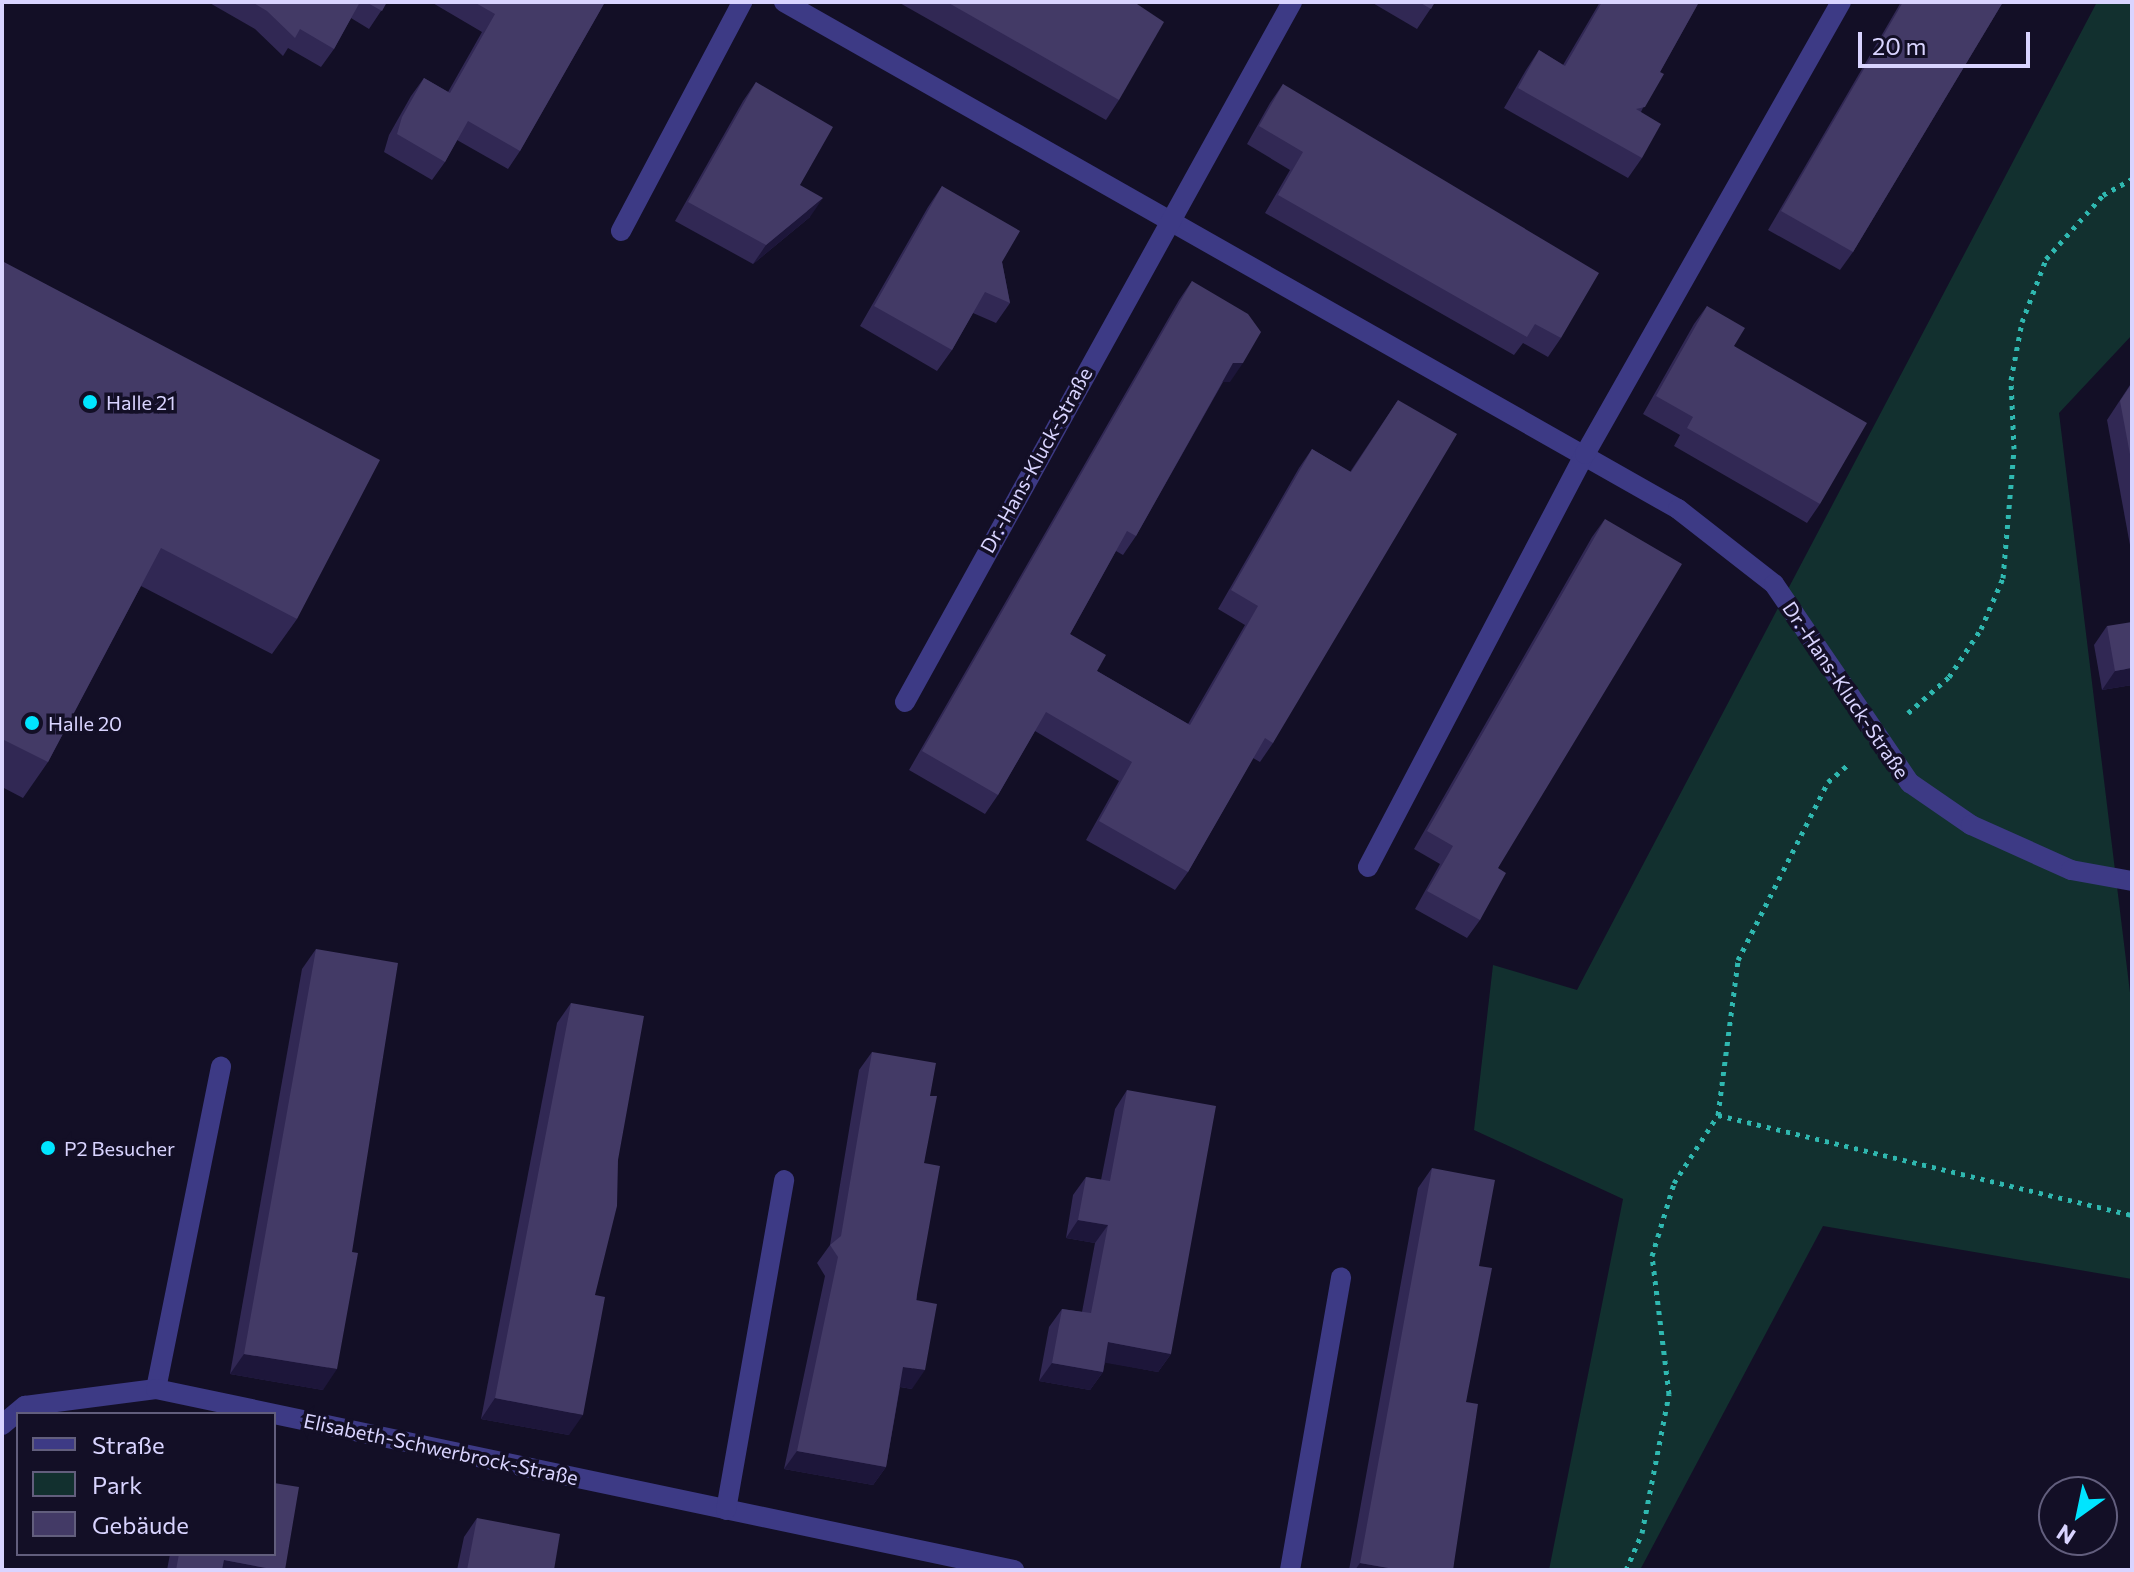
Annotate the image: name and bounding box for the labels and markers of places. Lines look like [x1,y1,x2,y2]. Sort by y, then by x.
place label: Halle 21 [106,390,176,414]
marker: Halle 21 [81,393,99,411]
place label: Halle 20 [48,711,122,735]
marker: Halle 20 [23,714,41,732]
place label: P2 Besucher [64,1136,175,1160]
marker: P2 Besucher [39,1139,57,1157]

